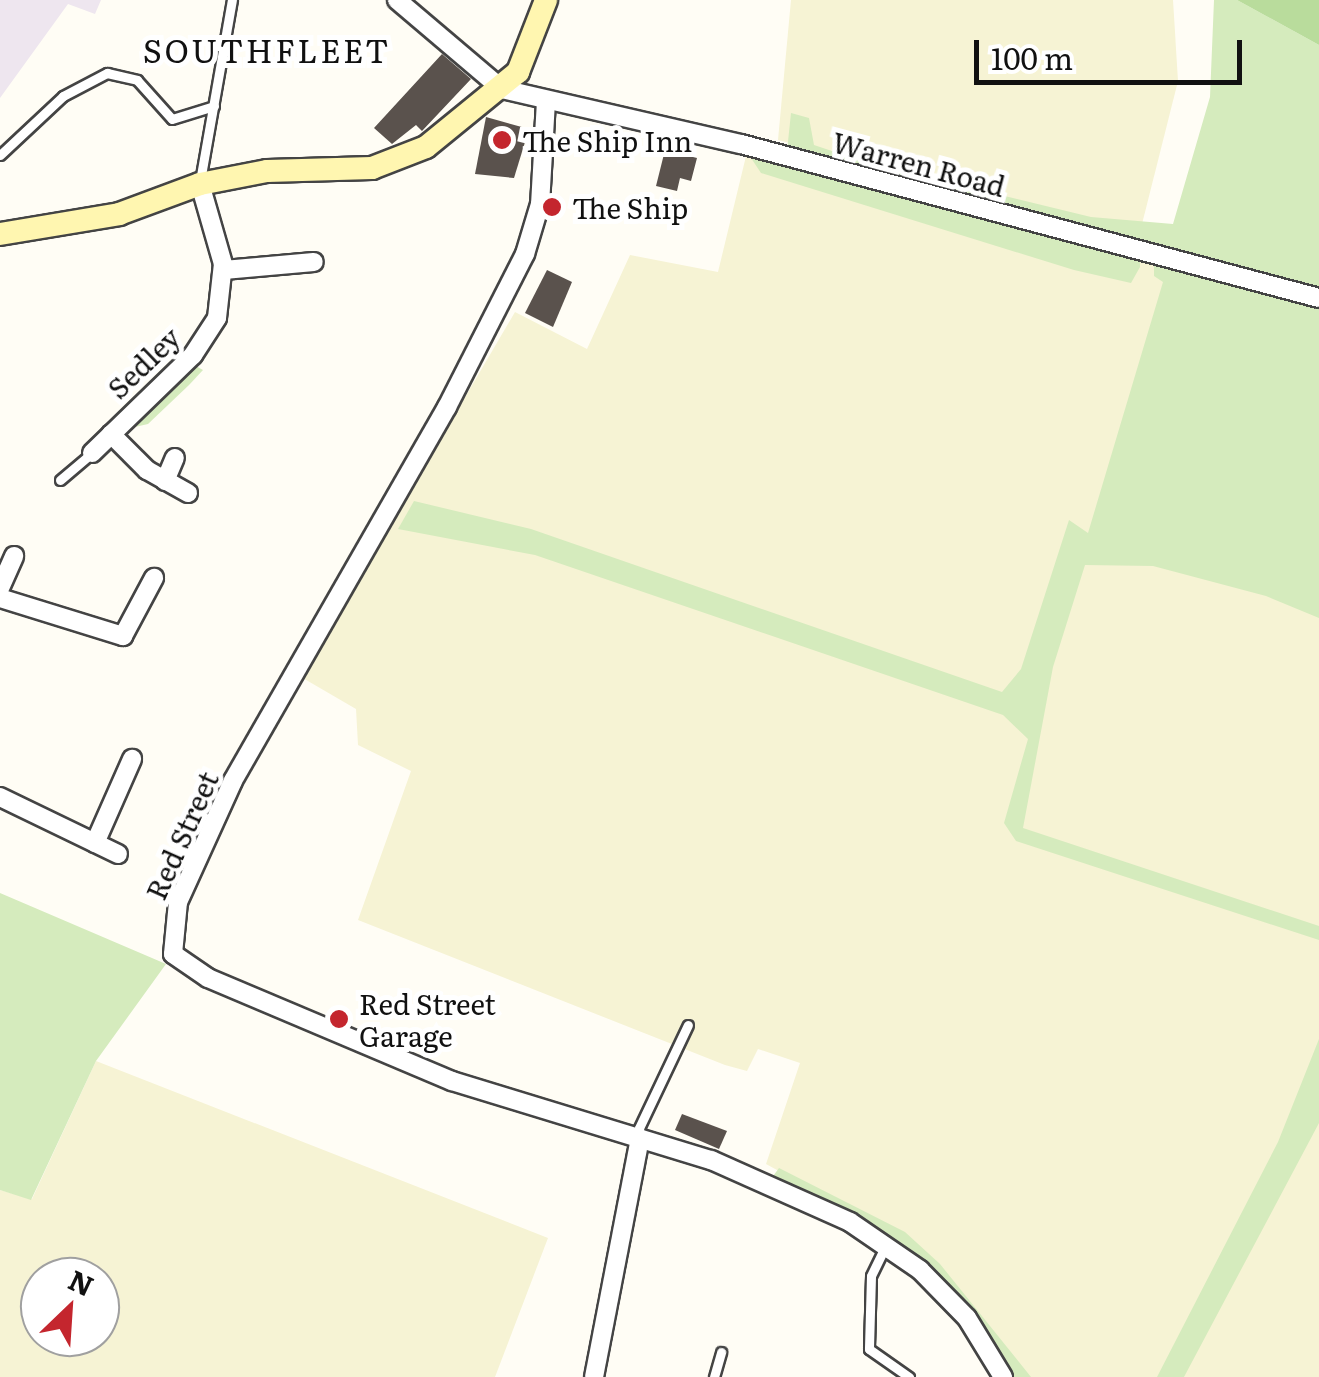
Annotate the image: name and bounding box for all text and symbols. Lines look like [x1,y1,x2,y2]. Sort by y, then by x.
scale bar [979,20,1246,82]
district label: SOUTHFLEET [143,30,391,68]
text: 100 m [991,35,1073,79]
place label: The Ship Inn [522,123,692,157]
street label: Warren Road [829,124,1009,202]
marker: The Ship Inn [491,129,513,151]
place label: The Ship [572,190,688,224]
marker: The Ship [541,196,563,218]
street label: Sedley [100,319,186,405]
street label: Red Street [138,766,224,904]
place label: Red Street Garage [359,986,496,1052]
marker: Red Street Garage [328,1008,350,1030]
north arrow [20,1257,120,1357]
text: N [62,1258,101,1306]

